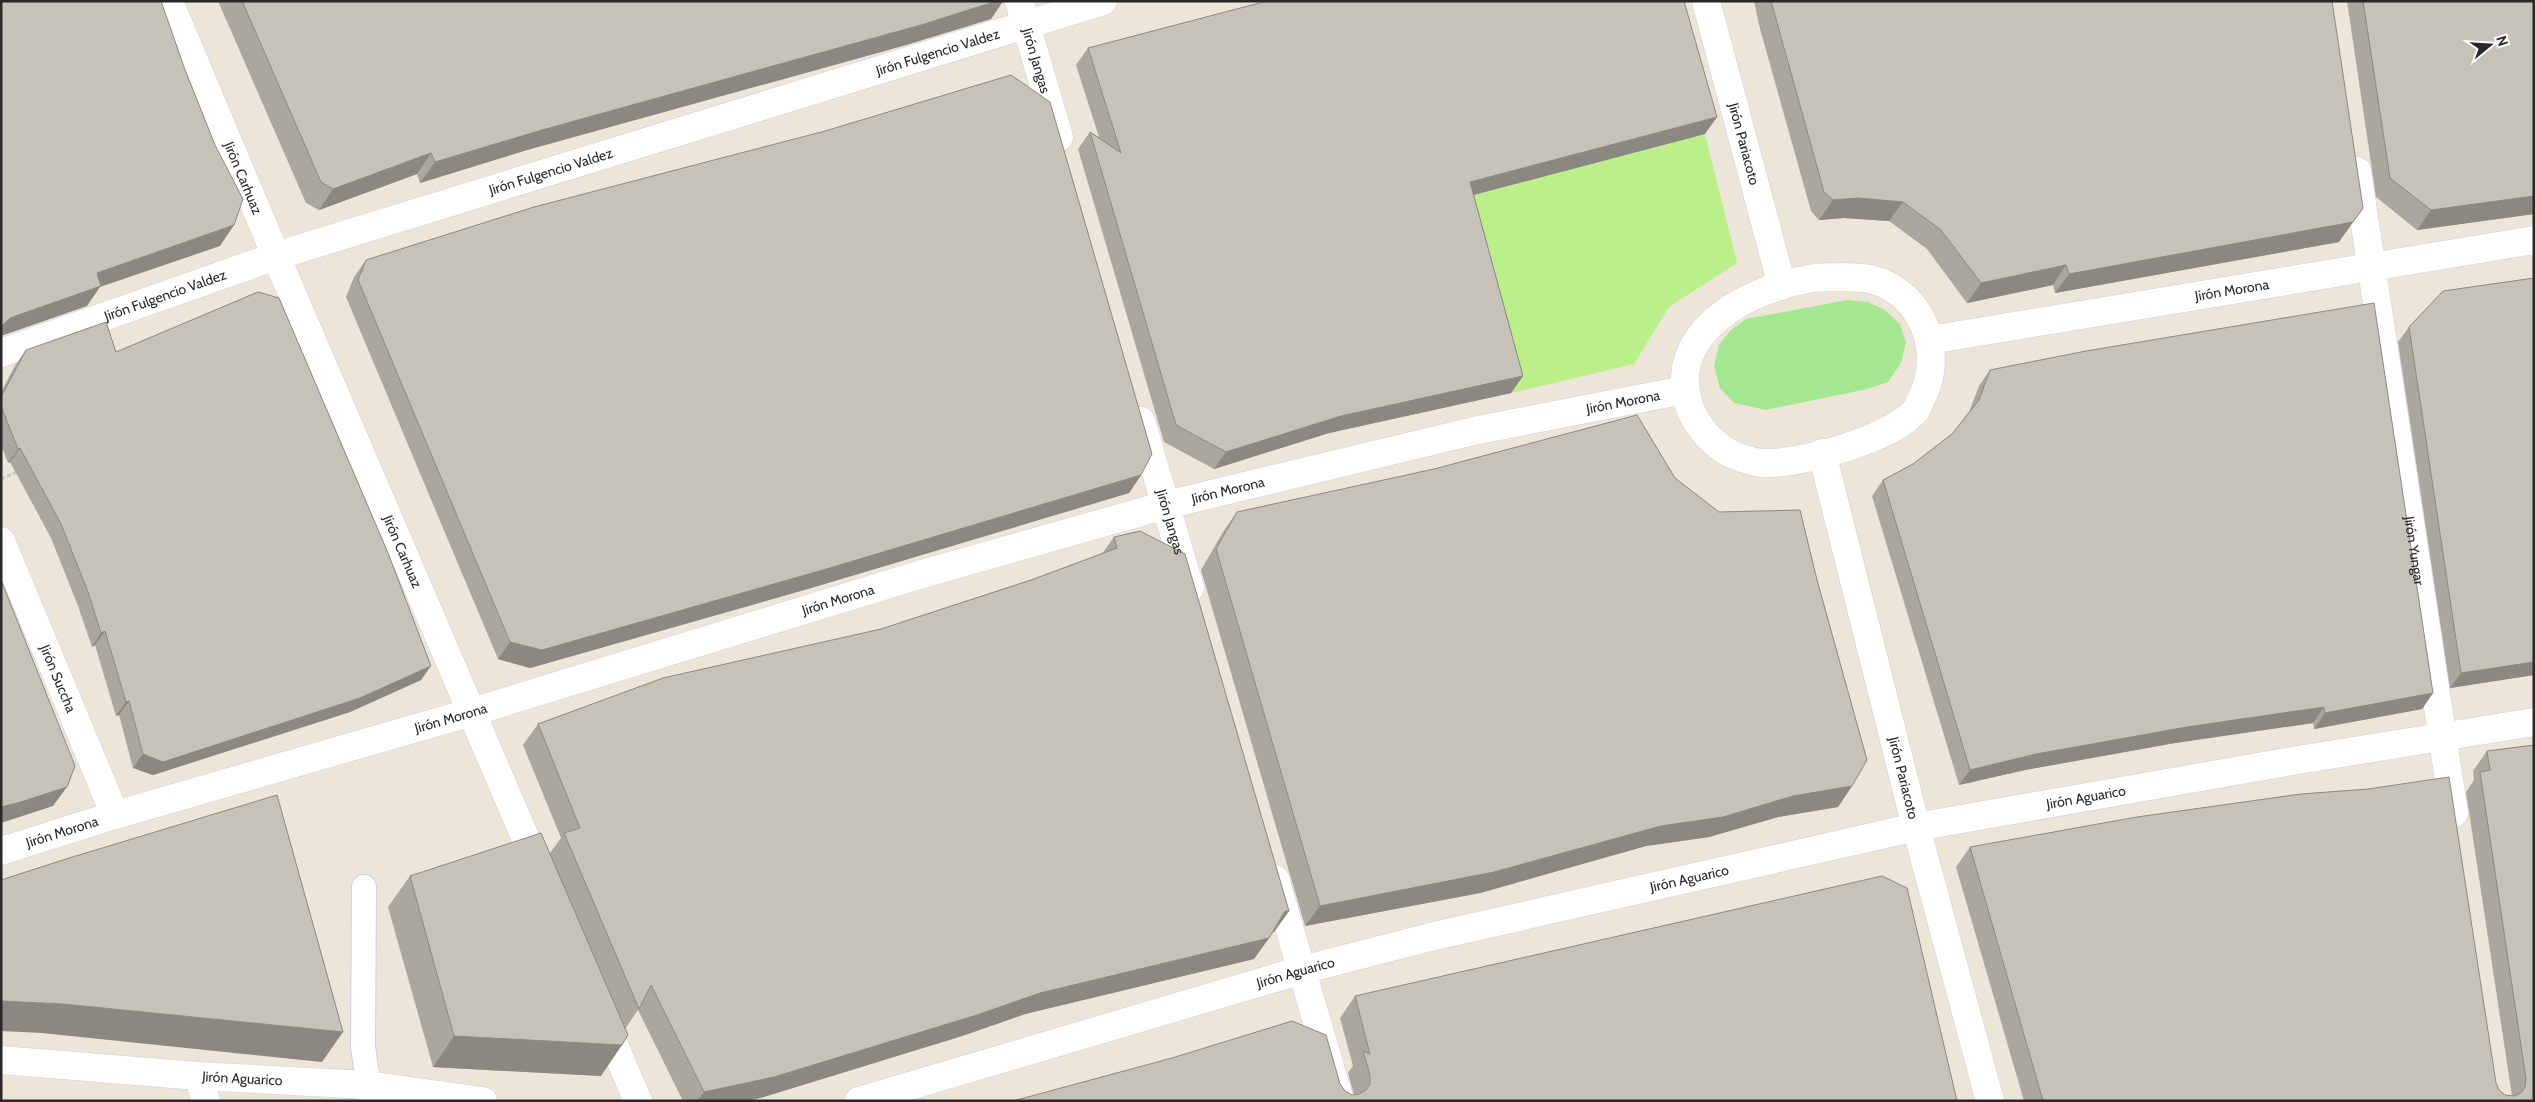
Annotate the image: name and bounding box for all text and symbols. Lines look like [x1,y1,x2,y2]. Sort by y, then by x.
north arrow [2465,20,2515,70]
street label: Jirón Fulgencio Valdez [873,24,1002,80]
street label: Jirón Jangas [1018,25,1055,95]
text: N [2492,33,2512,48]
street label: Jirón Pariacoto [1724,100,1764,187]
street label: Jirón Carhuaz [220,138,267,218]
street label: Jirón Fulgencio Valdez [486,144,615,199]
street label: Jirón Fulgencio Valdez [101,265,229,325]
street label: Jirón Morona [2193,275,2271,305]
street label: Jirón Morona [1584,386,1662,418]
street label: Jirón Morona [1188,473,1267,508]
street label: Jirón Jangas [1152,486,1189,557]
street label: Jirón Carhuaz [379,511,426,591]
street label: Jirón Yungar [2400,514,2429,587]
street label: Jirón Morona [799,580,877,620]
street label: Jirón Succha [36,641,80,715]
street label: Jirón Morona [411,699,490,737]
street label: Jirón Pariacoto [1884,734,1923,821]
street label: Jirón Aguarico [2044,781,2127,813]
street label: Jirón Morona [23,812,101,852]
street label: Jirón Aguarico [1647,861,1731,896]
street label: Jirón Aguarico [1253,953,1337,992]
street label: Jirón Aguarico [201,1067,283,1089]

